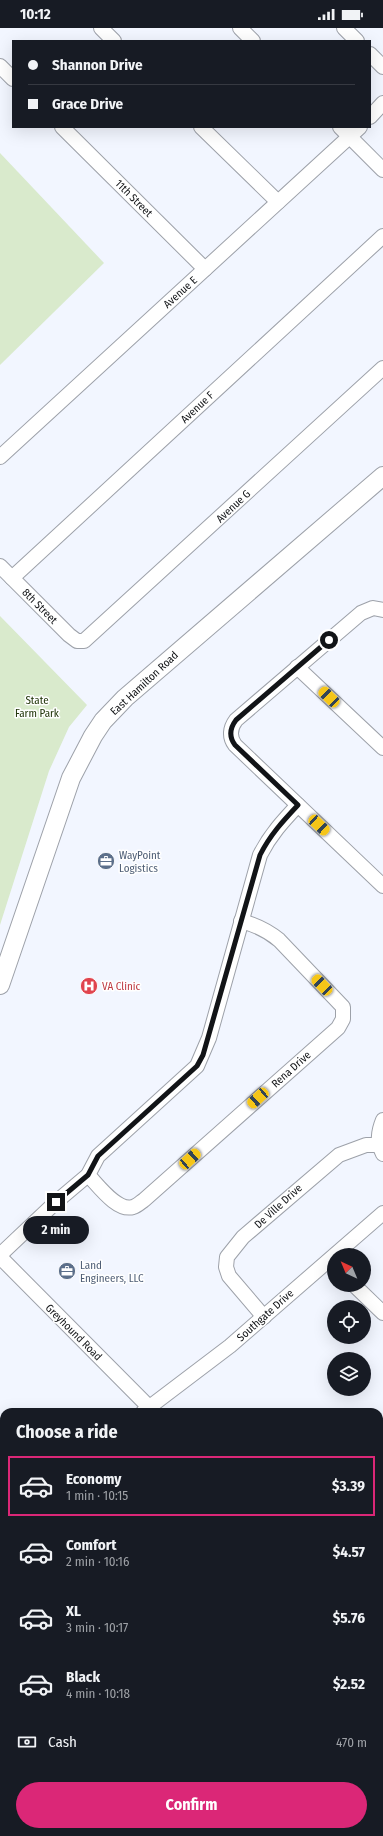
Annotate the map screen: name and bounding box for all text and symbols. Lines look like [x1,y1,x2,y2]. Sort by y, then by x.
text: 10:12 [20,5,51,23]
text: Shannon Drive [52,56,143,74]
text: Grace Drive [52,95,123,113]
street label: 11th Street [112,177,155,220]
street label: Avenue E [161,274,200,311]
street label: Avenue F [178,389,217,426]
street label: Avenue G [214,487,253,525]
street label: 8th Street [19,586,60,627]
route start [320,631,338,649]
street label: East Hamilton Road [108,649,181,718]
car [316,684,342,710]
park label: State Farm Park [15,694,60,720]
car [306,812,332,838]
place label: WayPoint Logistics [119,849,161,875]
office icon: WayPoint Logistics [96,851,116,871]
car [309,972,335,998]
hospital icon: VA Clinic [79,976,99,996]
place label: VA Clinic [102,980,141,993]
street label: Rena Drive [269,1048,314,1090]
car [245,1086,271,1110]
car [177,1147,203,1171]
street label: De Ville Drive [252,1182,305,1231]
route end [47,1193,65,1211]
callout: 2 min [23,1216,89,1244]
text: 2 min [42,1222,70,1237]
north arrow [327,1248,371,1292]
map controls [327,1248,371,1396]
place label: Land Engineers, LLC [80,1259,144,1285]
office icon: Land Engineers, LLC [57,1261,77,1281]
street label: Southgate Drive [234,1287,296,1344]
button: locate [327,1300,371,1344]
street label: Greyhound Road [43,1301,105,1363]
button: layers [327,1352,371,1396]
text: Choose a ride [16,1421,118,1443]
icon: car [18,1468,54,1504]
text: Economy [66,1470,121,1488]
text: $3.39 [332,1477,365,1495]
text: 1 min · 10:15 [66,1488,128,1503]
icon: car [18,1534,54,1570]
text: Comfort [66,1536,117,1554]
text: $4.57 [333,1543,365,1561]
text: 2 min · 10:16 [66,1554,129,1569]
icon: car [18,1600,54,1636]
text: XL [66,1602,81,1620]
text: $5.76 [333,1609,365,1627]
text: 3 min · 10:17 [66,1620,128,1635]
icon: car [18,1666,54,1702]
text: Black [66,1668,100,1686]
text: $2.52 [333,1675,365,1693]
text: 4 min · 10:18 [66,1686,130,1701]
icon: cash [16,1731,38,1753]
text: Cash [48,1733,77,1751]
text: 470 m [336,1735,367,1750]
button: Confirm [16,1782,367,1828]

